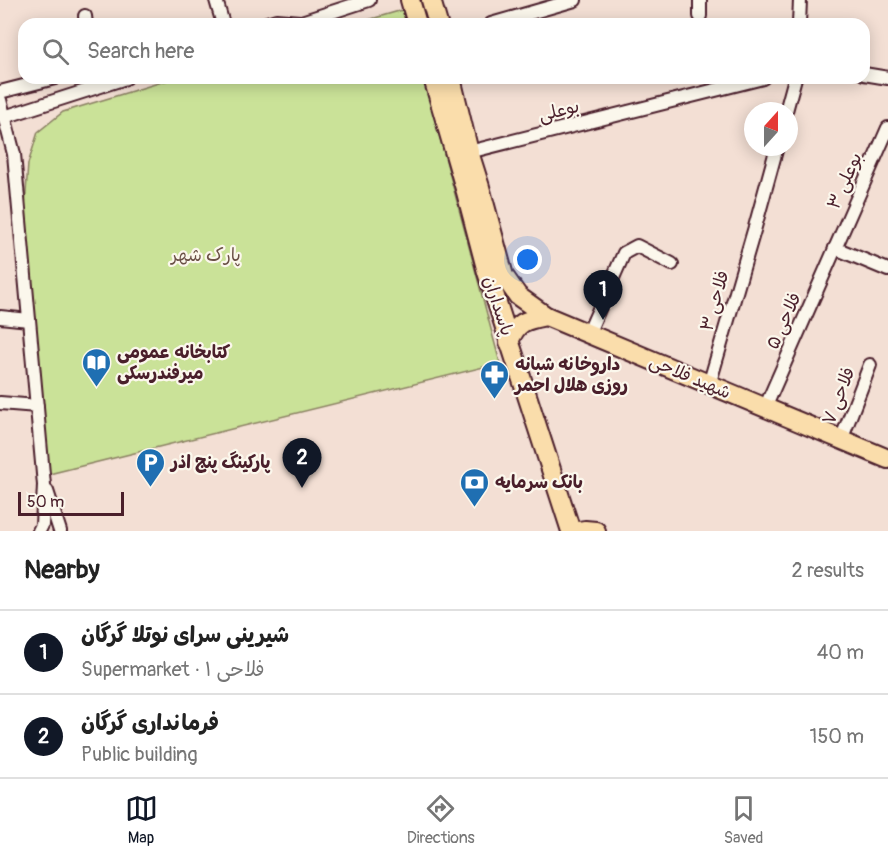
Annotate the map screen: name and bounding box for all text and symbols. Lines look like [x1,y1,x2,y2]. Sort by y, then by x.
search box [18,18,870,84]
icon: search [39,35,72,68]
text: Search here [87,37,194,65]
street label: بوعلی [536,95,582,127]
north arrow [744,102,798,156]
street label: ۳ بوعلی [822,149,868,213]
park label: پارک شهر [169,244,241,267]
your location [513,245,542,274]
street label: ۳ فلاحی [695,268,735,334]
pin: 1 [584,270,622,320]
street label: پاسداران [478,273,518,339]
street label: ۵ فلاحی [761,289,807,353]
place label: کتابخانه عمومی میرفندرسکی [117,341,230,385]
library icon: کتابخانه عمومی میرفندرسکی [80,346,112,388]
street label: شهید فلاحی [646,350,734,404]
place label: داروخانه شبانه روزی هلال احمر [513,353,628,397]
pharmacy icon: داروخانه شبانه روزی هلال احمر [478,358,510,400]
street label: ۷ فلاحی [818,364,860,428]
pin: 2 [282,438,322,488]
parking icon: پارکینگ پنج اذر [134,446,166,488]
place label: پارکینگ پنج اذر [169,451,271,474]
bank icon: بانک سرمایه [458,466,490,508]
place label: بانک سرمایه [495,471,583,494]
scale bar [18,489,124,516]
text: 50 m [27,492,64,512]
text: Nearby [24,554,100,586]
text: 2 results [792,558,864,583]
text: شیرینی سرای نوتلا گرگان [81,621,289,649]
text: 1 [40,640,47,665]
text: 40 m [817,640,864,665]
text: Supermarket · ۱ فلاحی [81,657,265,682]
text: فرمانداری گرگان [81,709,219,737]
text: 2 [38,724,49,749]
text: 150 m [810,724,864,749]
text: Public building [81,742,197,767]
tab: Map [125,792,158,848]
tab: Directions [407,792,475,848]
tab: Saved [724,792,763,848]

